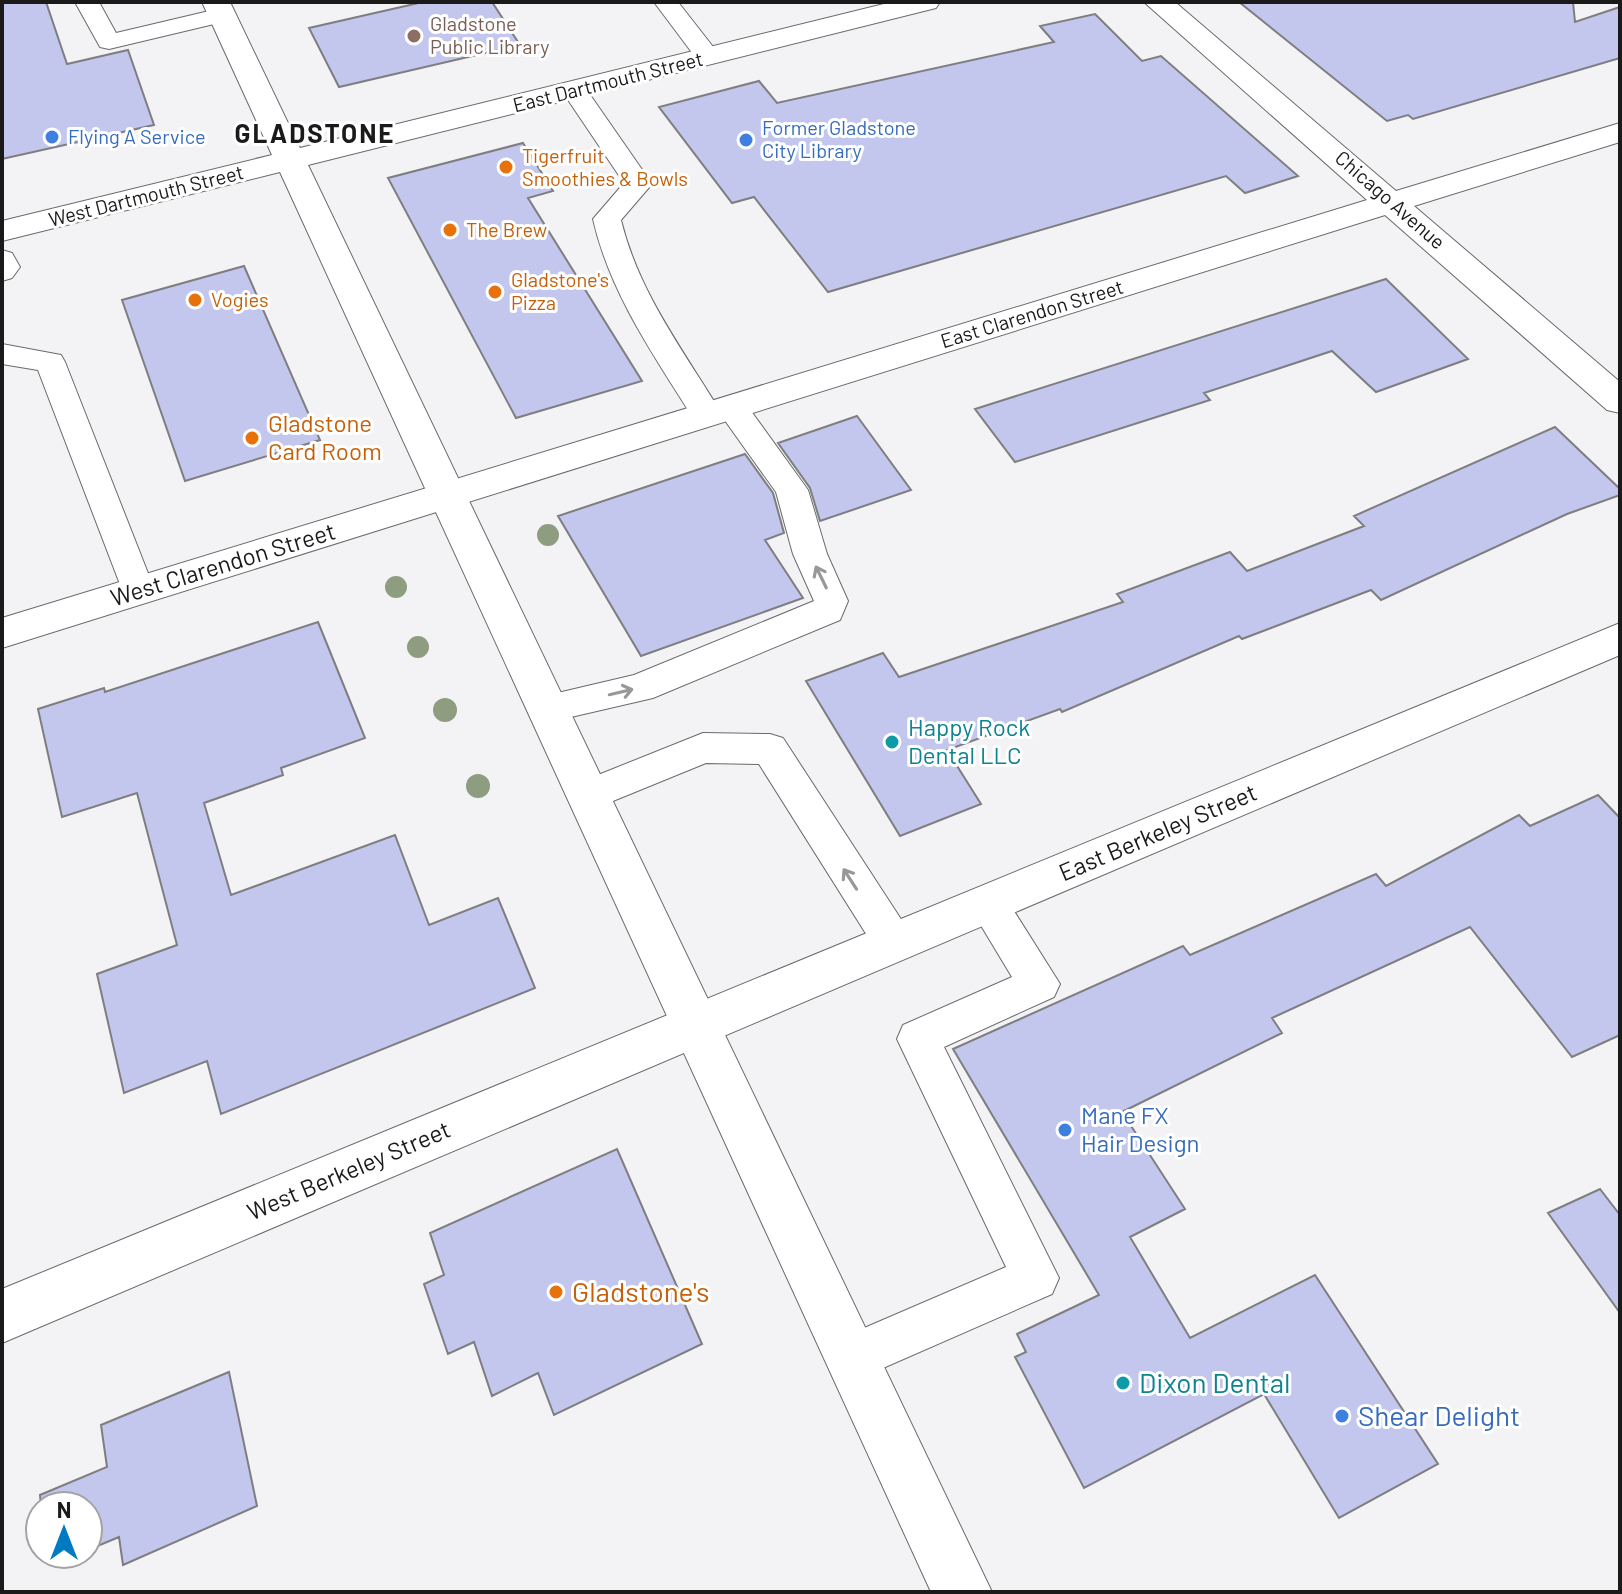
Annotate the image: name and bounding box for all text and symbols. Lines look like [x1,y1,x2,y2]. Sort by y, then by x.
place label: Gladstone Public Library [430,11,549,58]
marker: Gladstone Public Library [405,27,423,45]
street label: East Dartmouth Street [510,46,705,116]
place label: Former Gladstone City Library [762,115,916,162]
district label: GLADSTONE [235,117,395,148]
place label: Flying A Service [68,124,206,148]
marker: Flying A Service [43,128,61,146]
marker: Former Gladstone City Library [737,131,755,149]
place label: Tigerfruit Smoothies & Bowls [522,143,688,190]
street label: Chicago Avenue [1331,145,1451,254]
marker: Tigerfruit Smoothies & Bowls [497,158,515,176]
street label: West Dartmouth Street [46,159,246,231]
place label: The Brew [466,217,547,241]
marker: The Brew [441,221,459,239]
place label: Gladstone's Pizza [511,267,609,314]
street label: East Clarendon Street [937,274,1126,352]
marker: Gladstone's Pizza [486,283,504,301]
place label: Vogies [211,287,269,311]
marker: Vogies [186,291,204,309]
place label: Gladstone Card Room [268,408,382,465]
marker: Gladstone Card Room [243,429,261,447]
street label: West Clarendon Street [107,516,338,612]
one-way arrow [813,565,828,589]
one-way arrow [608,684,634,699]
place label: Happy Rock Dental LLC [908,712,1030,769]
marker: Happy Rock Dental LLC [883,733,901,751]
street label: East Berkeley Street [1054,777,1261,886]
one-way arrow [842,868,858,890]
place label: Mane FX Hair Design [1081,1100,1199,1157]
street label: West Berkeley Street [242,1114,454,1226]
marker: Mane FX Hair Design [1056,1121,1074,1139]
place label: Gladstone's [572,1274,709,1308]
marker: Gladstone's [547,1283,565,1301]
place label: Dixon Dental [1139,1365,1290,1399]
marker: Dixon Dental [1114,1374,1132,1392]
place label: Shear Delight [1358,1398,1520,1432]
marker: Shear Delight [1333,1407,1351,1425]
north arrow [24,1490,104,1570]
text: N [57,1496,71,1522]

